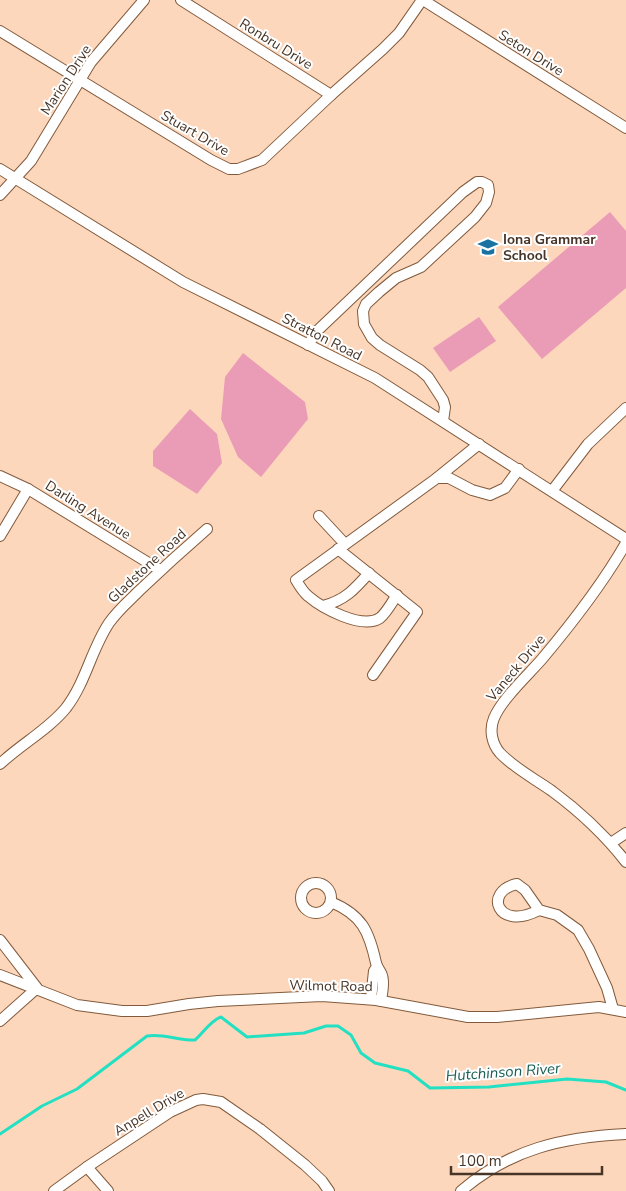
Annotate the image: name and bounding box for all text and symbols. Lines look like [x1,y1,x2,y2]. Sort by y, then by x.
street label: Ronbru Drive [236,14,316,74]
street label: Seton Drive [495,25,567,81]
street label: Marion Drive [36,41,96,119]
street label: Stuart Drive [157,106,233,160]
place label: Iona Grammar School [503,230,596,265]
school or university icon: Iona Grammar School [477,236,499,258]
street label: Stratton Road [279,309,365,365]
street label: Darling Avenue [42,476,134,544]
street label: Gladstone Road [104,525,190,607]
street label: Vaneck Drive [482,631,550,706]
street label: Wilmot Road [289,976,373,996]
water label: Hutchinson River [445,1058,562,1086]
street label: Anpell Drive [110,1084,188,1140]
scale bar [451,1144,602,1176]
text: 100 m [458,1151,502,1171]

